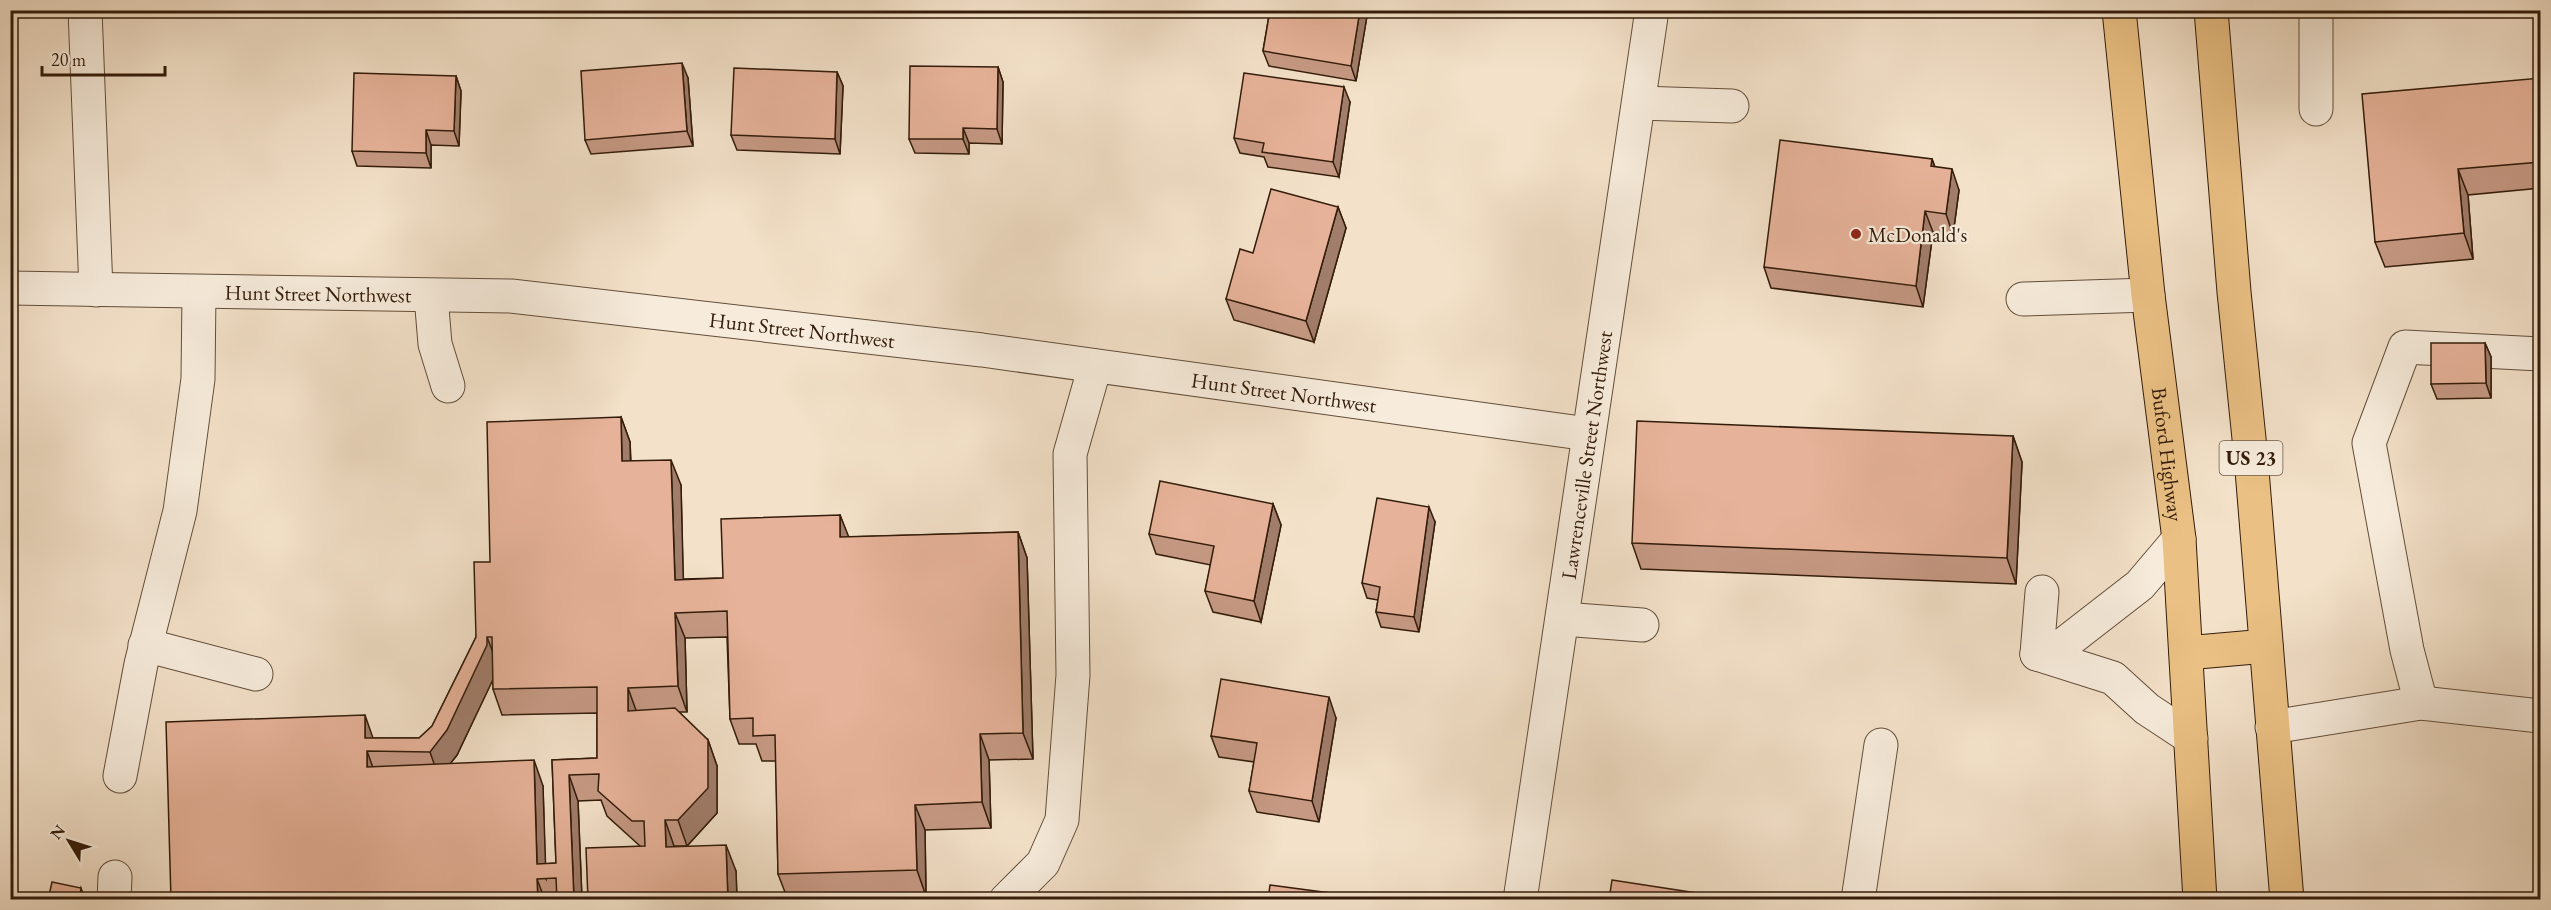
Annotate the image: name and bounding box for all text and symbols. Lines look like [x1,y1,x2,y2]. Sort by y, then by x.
scale bar [42,39,165,77]
text: 20 m [51,48,86,71]
place label: McDonald's [1868,221,1968,248]
marker: McDonald's [1849,227,1863,241]
street label: Hunt Street Northwest [224,278,412,308]
street label: Hunt Street Northwest [708,305,897,353]
street label: Lawrenceville Street Northwest [1554,328,1618,581]
street label: Hunt Street Northwest [1190,366,1379,418]
street label: Buford Highway [2146,386,2190,524]
road number: US 23 [2220,441,2282,475]
north arrow [39,811,99,871]
text: N [45,820,70,844]

